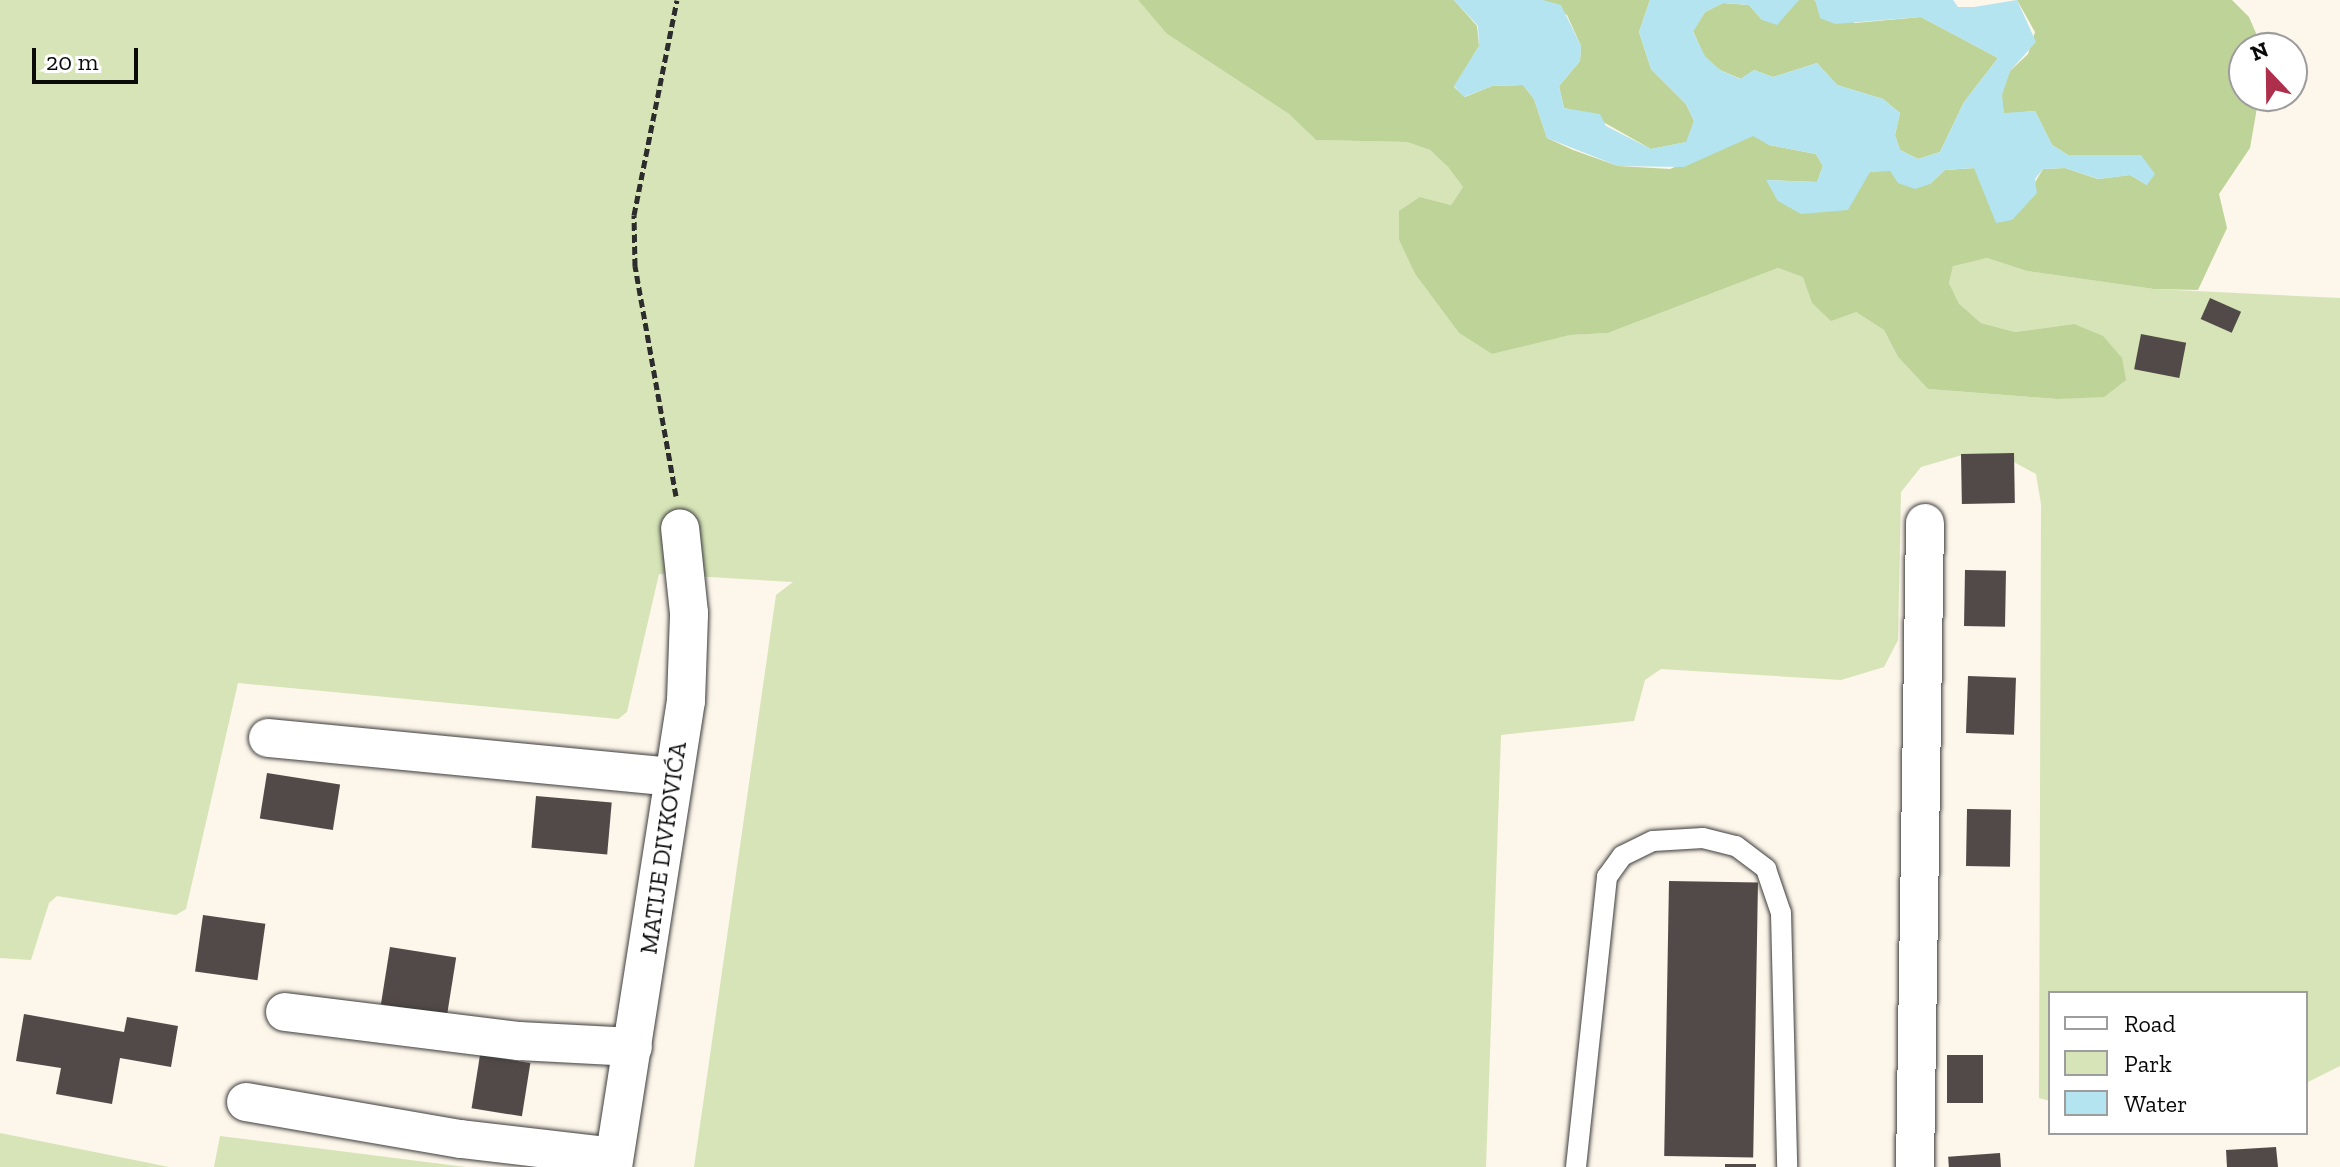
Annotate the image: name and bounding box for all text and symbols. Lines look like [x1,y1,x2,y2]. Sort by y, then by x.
scale bar [36,32,142,82]
north arrow [2228,32,2308,112]
text: N [2247,35,2272,67]
text: 20 m [46,47,98,76]
street label: MATIJE DIVKOVIĆA [634,740,692,956]
legend [2048,991,2308,1135]
text: Road [2124,1009,2176,1038]
text: Park [2124,1049,2172,1078]
text: Water [2124,1089,2187,1118]

